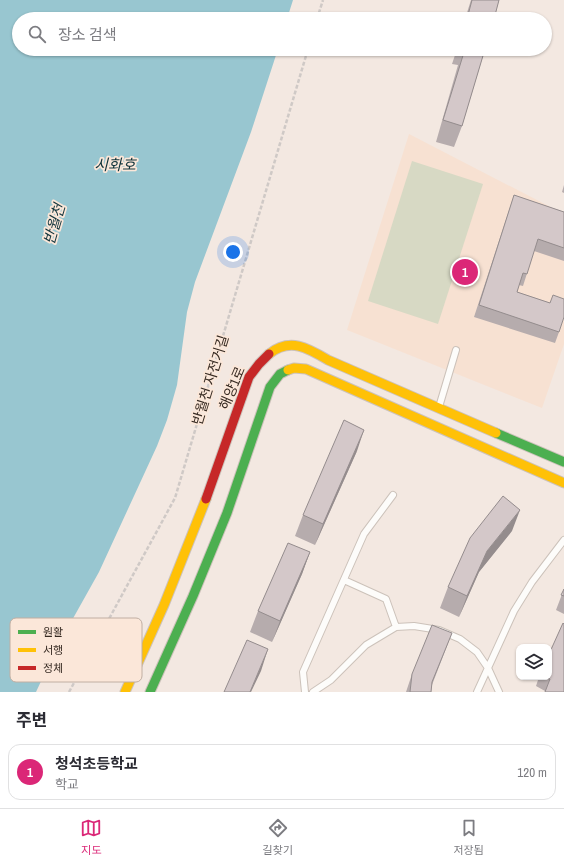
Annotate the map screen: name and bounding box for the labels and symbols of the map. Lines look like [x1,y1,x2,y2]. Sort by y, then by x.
water label: 시화호 [94,154,137,175]
water label: 반월천 [38,199,70,247]
your location [223,242,243,262]
pin: 1 [452,257,478,287]
street label: 반월천 자전거길 [188,333,232,427]
street label: 해양1로 [215,364,249,412]
legend [10,618,142,682]
text: 원활 [43,625,63,639]
text: 서행 [43,643,63,657]
text: 정체 [43,661,63,675]

